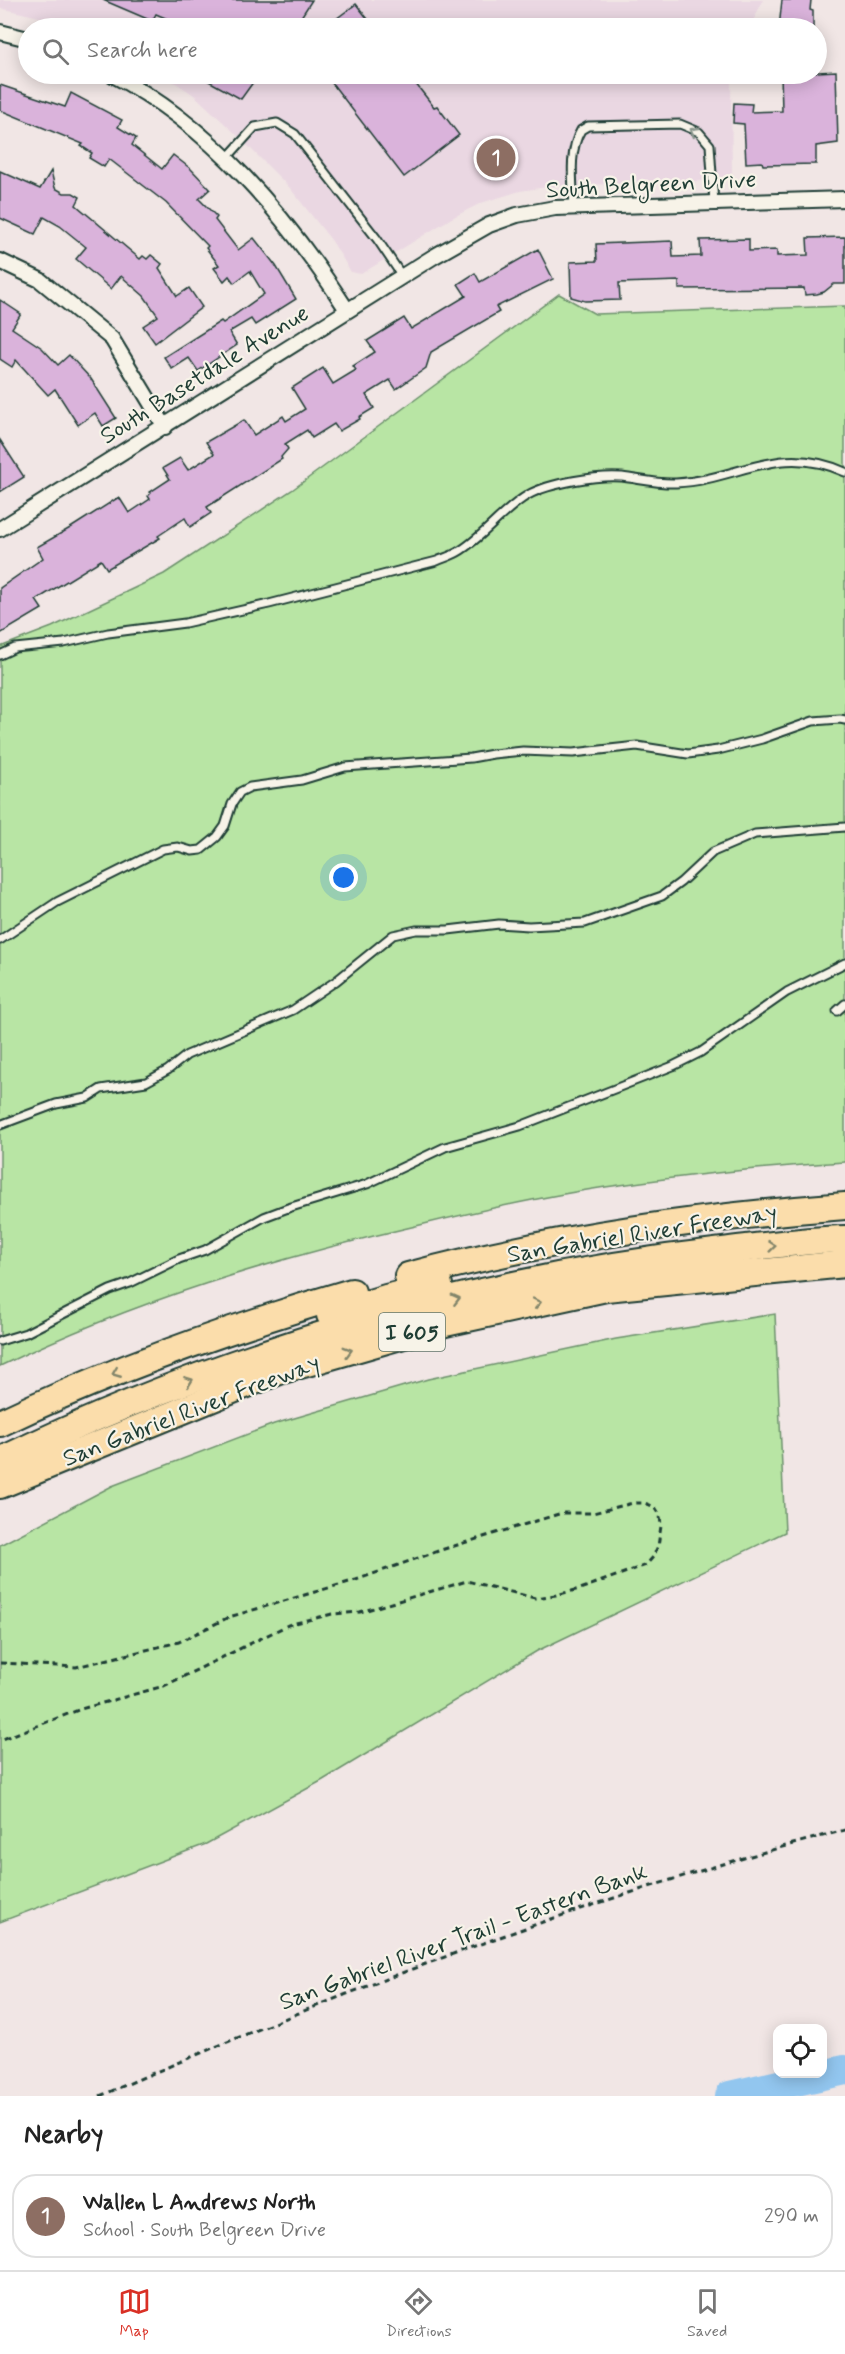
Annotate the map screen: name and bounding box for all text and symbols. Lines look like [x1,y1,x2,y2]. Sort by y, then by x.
search box [18,18,827,84]
icon: search [39,35,72,68]
text: Search here [87,37,198,65]
one-way arrow [690,127,700,138]
pin: 1 [476,136,516,180]
street label: South Belgreen Drive [545,165,757,208]
street label: South Basetdale Avenue [94,298,315,452]
your location [329,863,358,892]
street label: San Gabriel River Freeway [505,1198,779,1271]
one-way arrow [767,1240,776,1252]
one-way arrow [450,1294,460,1307]
one-way arrow [532,1297,542,1310]
road number: I 605 [379,1313,445,1351]
one-way arrow [342,1346,353,1358]
street label: San Gabriel River Freeway [59,1348,325,1475]
one-way arrow [111,1366,122,1378]
one-way arrow [183,1375,194,1388]
street label: San Gabriel River Trail - Eastern Bank [275,1856,652,2019]
map controls [773,2024,827,2078]
button: locate [773,2024,827,2078]
text: Nearby [24,2118,103,2152]
text: Wallen L Andrews North [83,2189,316,2217]
text: 1 [41,2203,50,2230]
text: 290 m [764,2203,819,2230]
text: School · South Belgreen Drive [83,2217,326,2244]
tab: Map [118,2285,151,2342]
tab: Directions [386,2285,452,2342]
tab: Saved [687,2285,727,2342]

